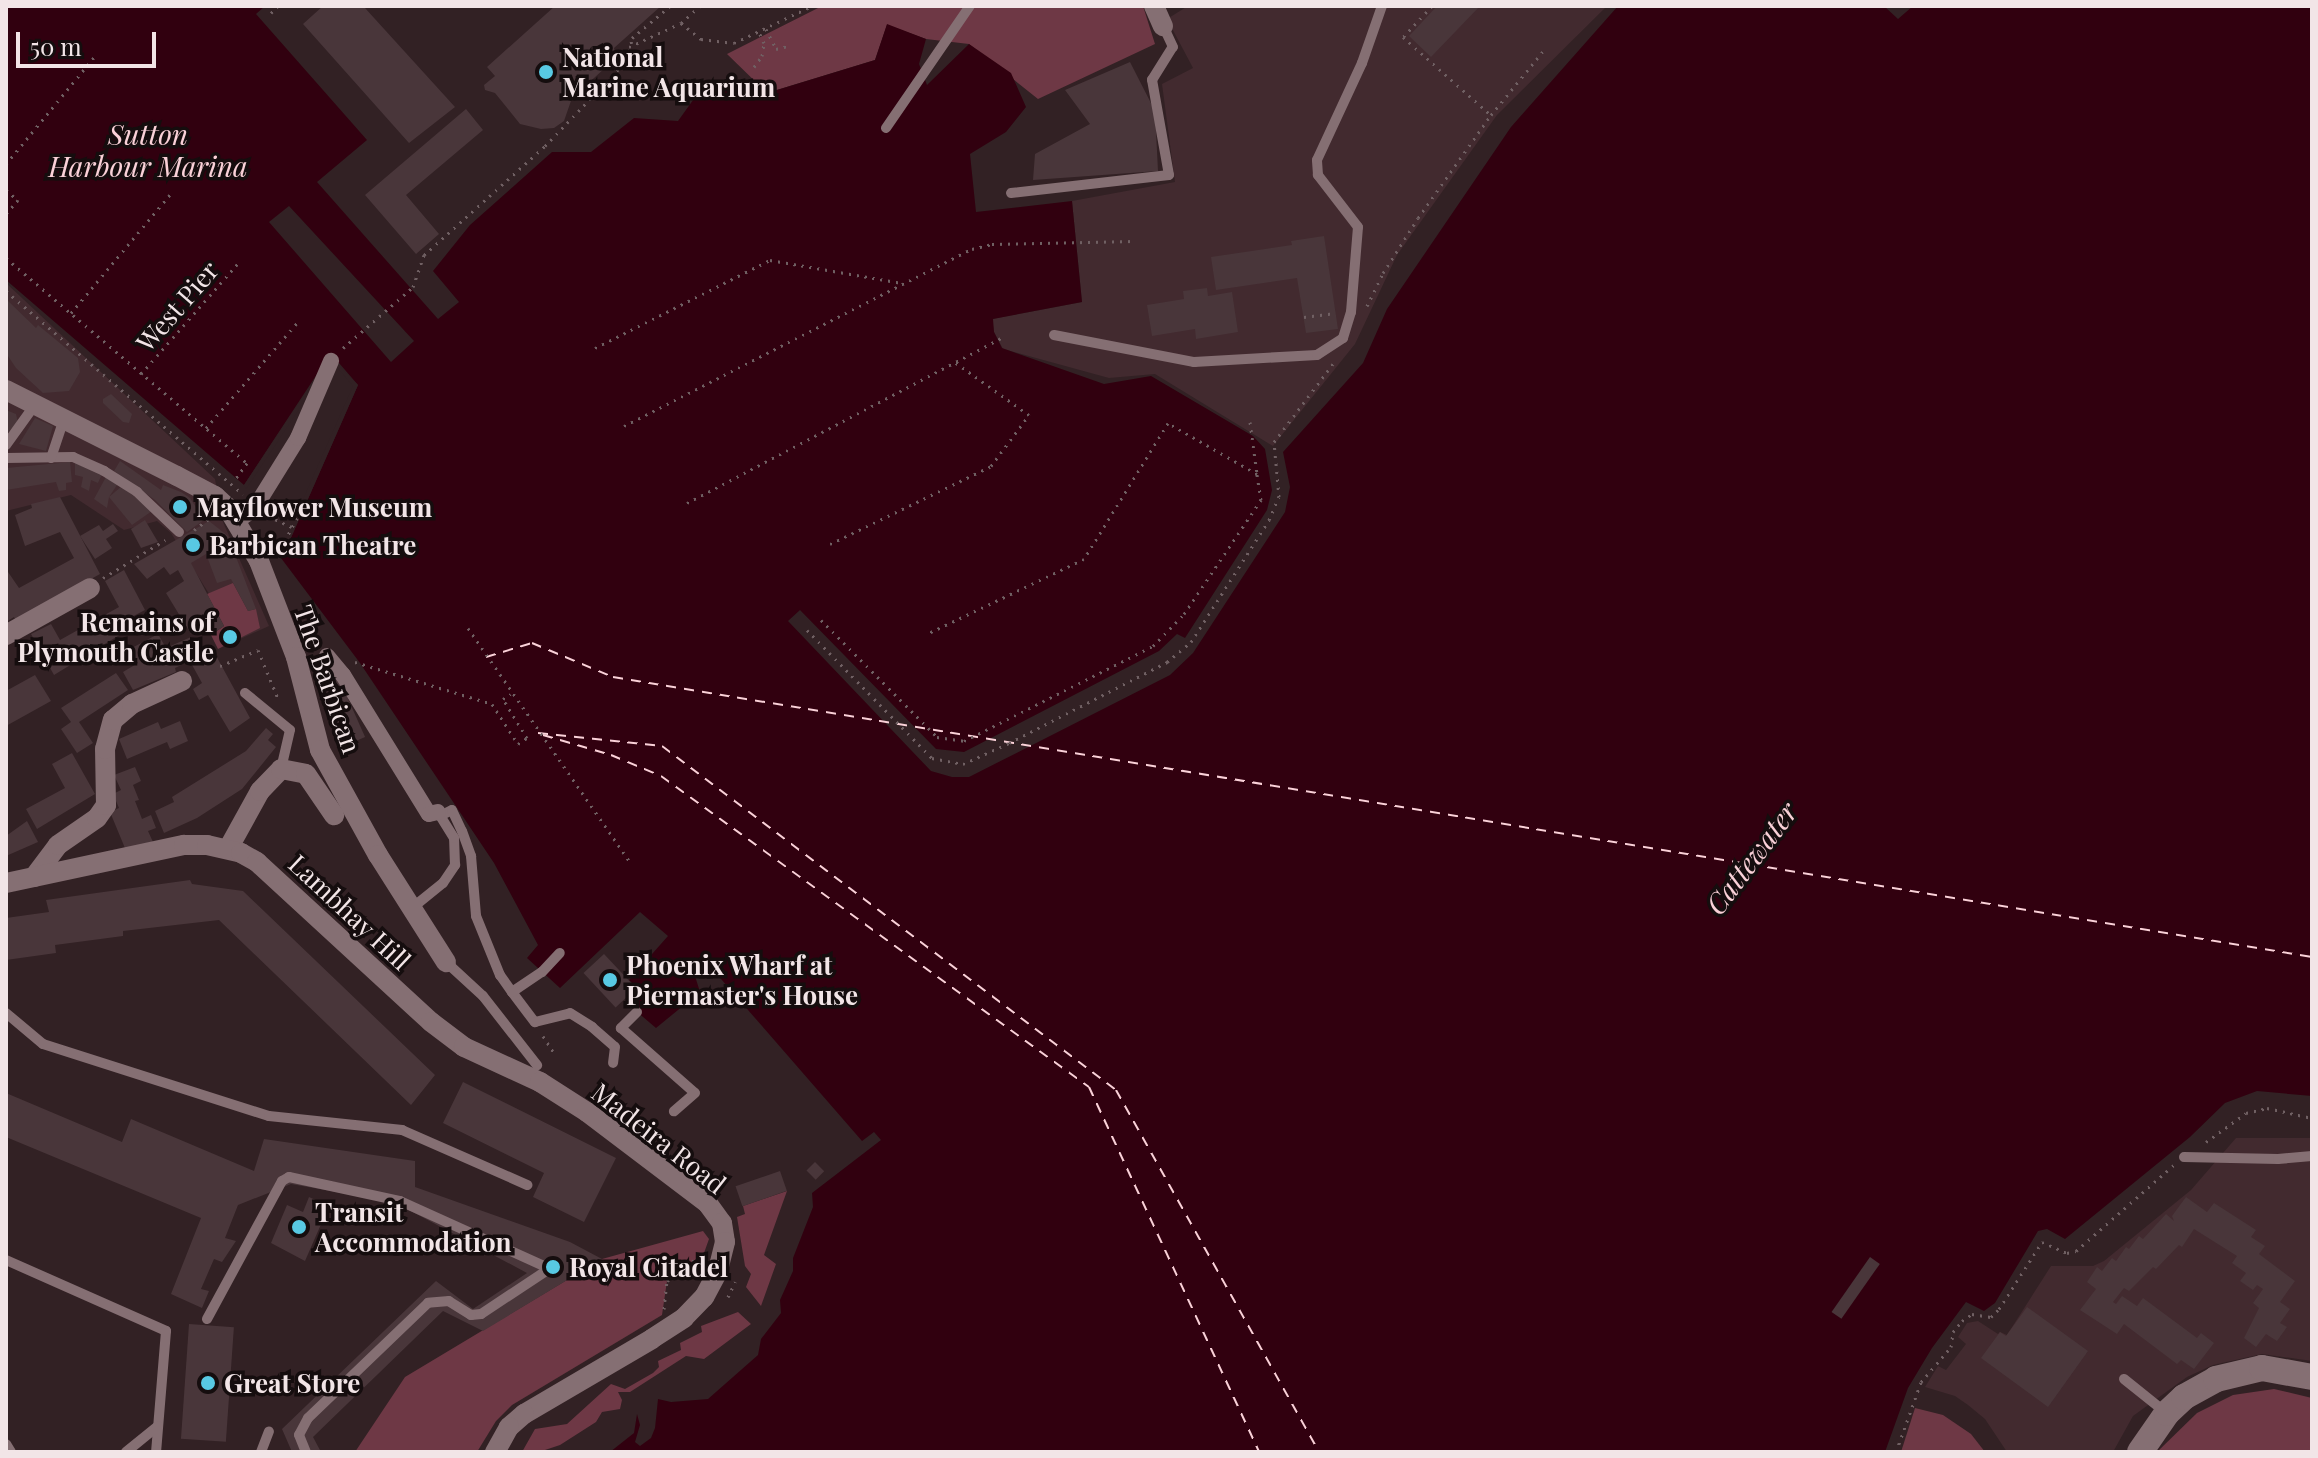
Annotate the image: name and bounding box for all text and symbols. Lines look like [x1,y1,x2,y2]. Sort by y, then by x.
scale bar [20,16,160,66]
text: 50 m [30,30,82,62]
place label: National Marine Aquarium [562,41,776,102]
marker: National Marine Aquarium [537,63,555,81]
water label: Sutton Harbour Marina [48,117,248,183]
street label: West Pier [129,254,225,358]
place label: Mayflower Museum [196,491,433,523]
marker: Mayflower Museum [171,498,189,516]
place label: Barbican Theatre [209,529,417,561]
marker: Barbican Theatre [184,536,202,554]
street label: The Barbican [288,601,368,757]
place label: Remains of Plymouth Castle [17,606,214,668]
marker: Remains of Plymouth Castle [221,628,239,646]
water label: Cattewater [1698,795,1804,921]
street label: Lambhay Hill [282,848,418,976]
place label: Phoenix Wharf at Piermaster's House [626,949,858,1010]
marker: Phoenix Wharf at Piermaster's House [601,971,619,989]
street label: Madeira Road [586,1076,732,1200]
place label: Transit Accommodation [315,1196,512,1258]
marker: Transit Accommodation [290,1218,308,1236]
place label: Royal Citadel [569,1251,728,1283]
marker: Royal Citadel [544,1258,562,1276]
place label: Great Store [224,1367,360,1399]
marker: Great Store [199,1374,217,1392]

